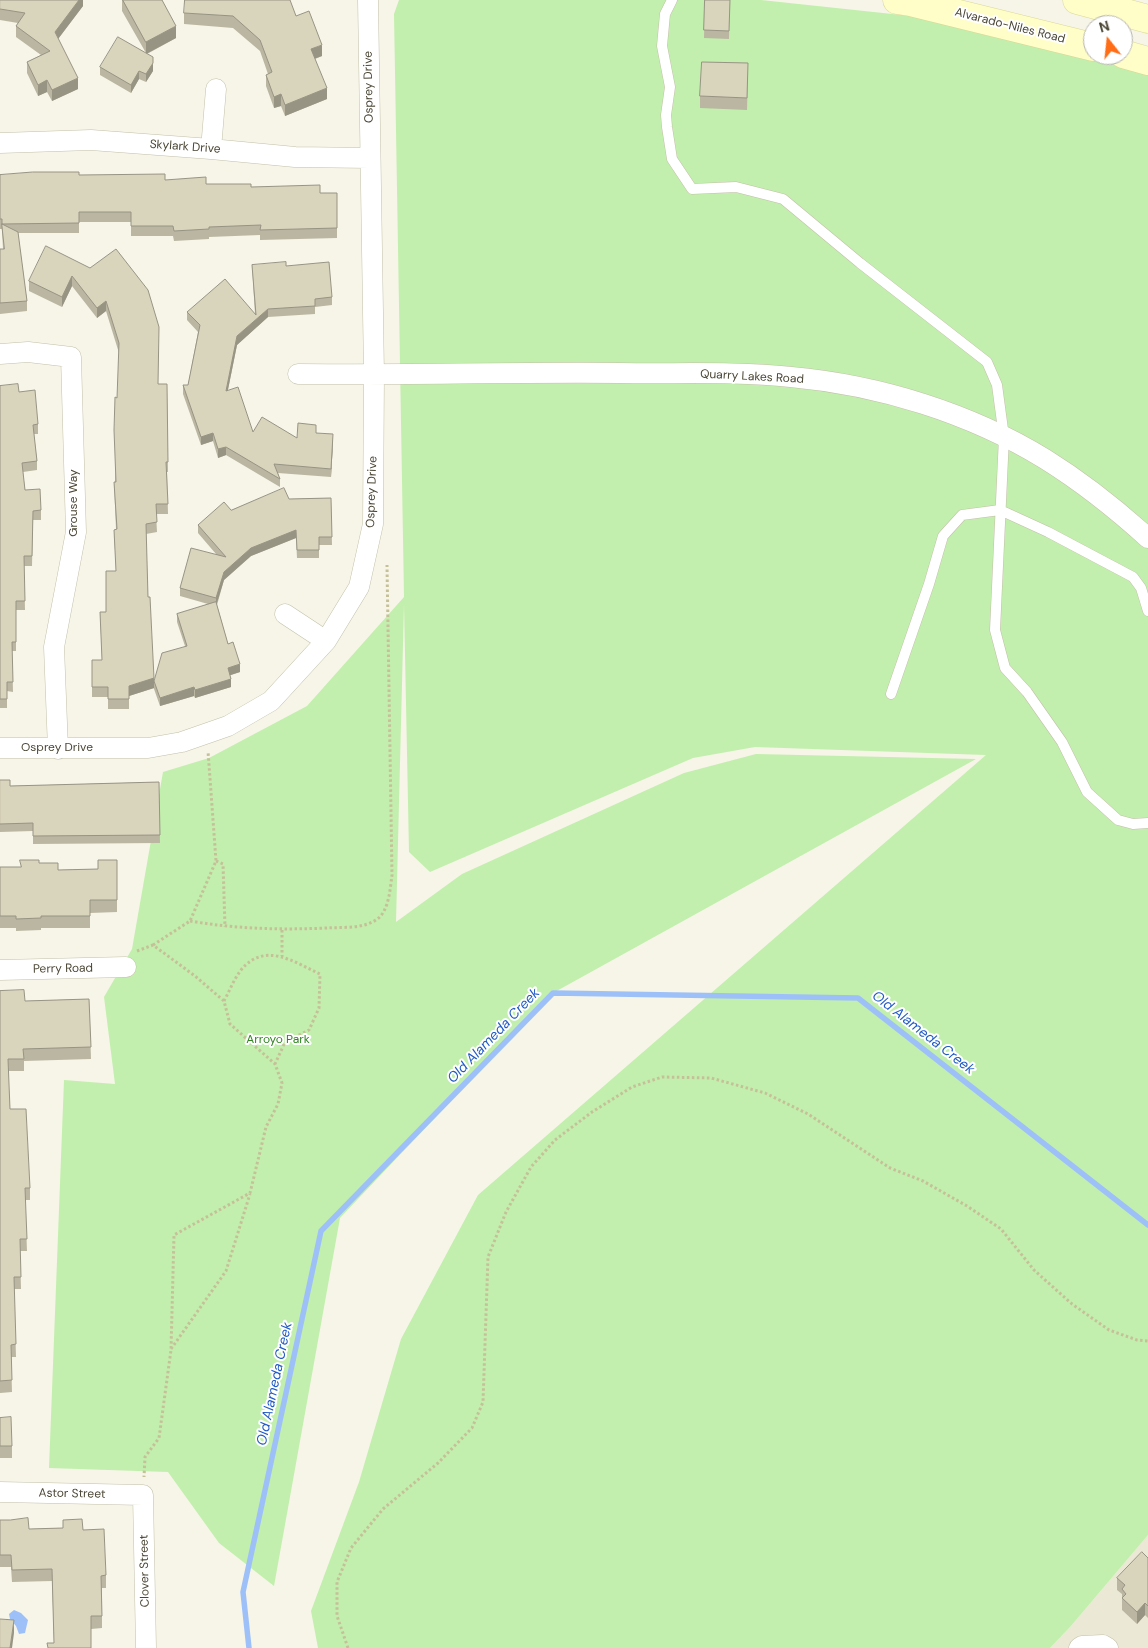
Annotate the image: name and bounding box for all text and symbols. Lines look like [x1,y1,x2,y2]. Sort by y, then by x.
street label: Alvarado-Niles Road [953,5,1067,47]
north arrow [1083,15,1133,65]
text: N [1097,16,1112,37]
street label: Osprey Drive [361,51,377,123]
street label: Skylark Drive [149,137,221,157]
street label: Quarry Lakes Road [700,367,804,387]
street label: Osprey Drive [364,456,380,528]
street label: Grouse Way [67,469,81,537]
street label: Osprey Drive [21,741,93,755]
street label: Perry Road [33,961,93,977]
water label: Old Alameda Creek [444,985,544,1087]
water label: Old Alameda Creek [868,988,978,1078]
park label: Arroyo Park [246,1033,310,1047]
water label: Old Alameda Creek [254,1321,296,1447]
street label: Astor Street [38,1486,106,1502]
street label: Clover Street [137,1535,153,1607]

